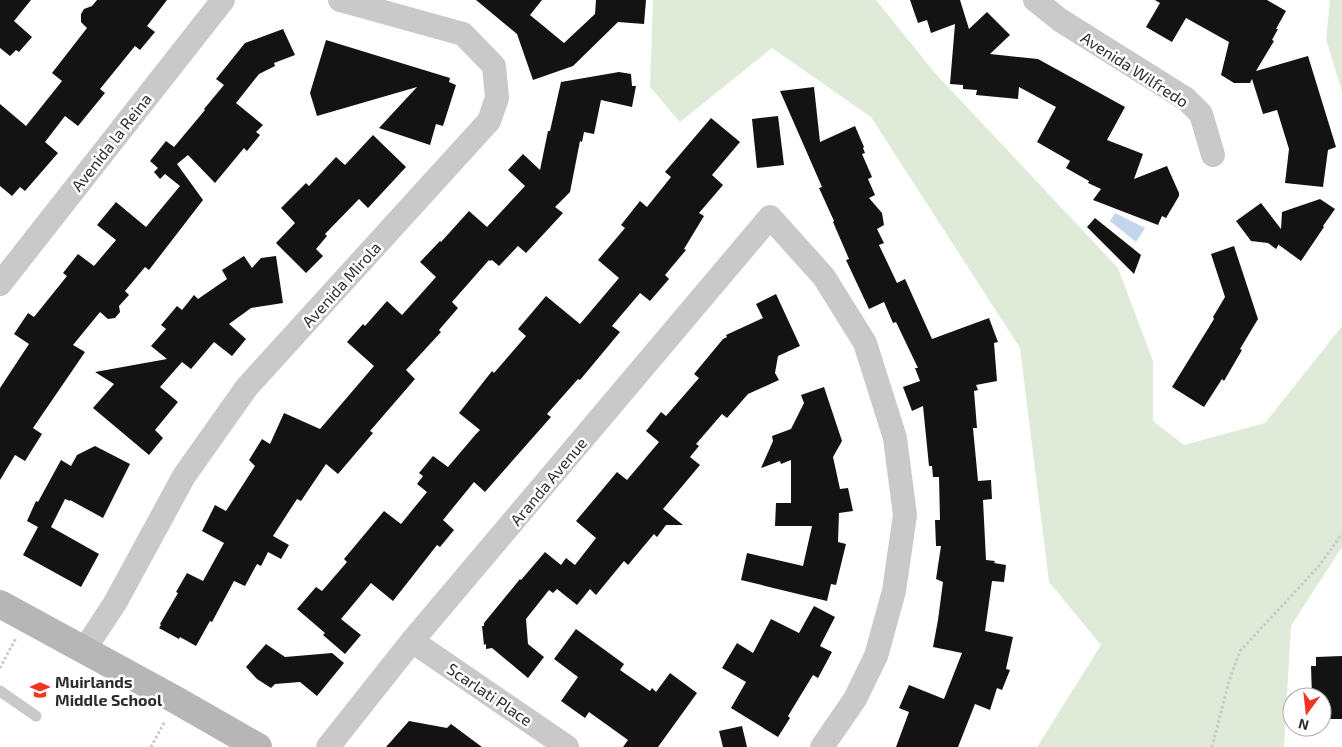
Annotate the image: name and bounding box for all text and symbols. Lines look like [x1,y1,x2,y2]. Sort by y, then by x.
street label: Avenida Wilfredo [1078,27,1192,111]
street label: Avenida la Reina [67,89,155,195]
street label: Avenida Mirola [298,237,384,331]
street label: Aranda Avenue [506,433,590,529]
street label: Scarlati Place [444,659,536,729]
place label: Muirlands Middle School [55,672,163,709]
school or university icon: Muirlands Middle School [29,679,51,701]
north arrow [1282,687,1332,737]
text: N [1296,716,1311,735]

